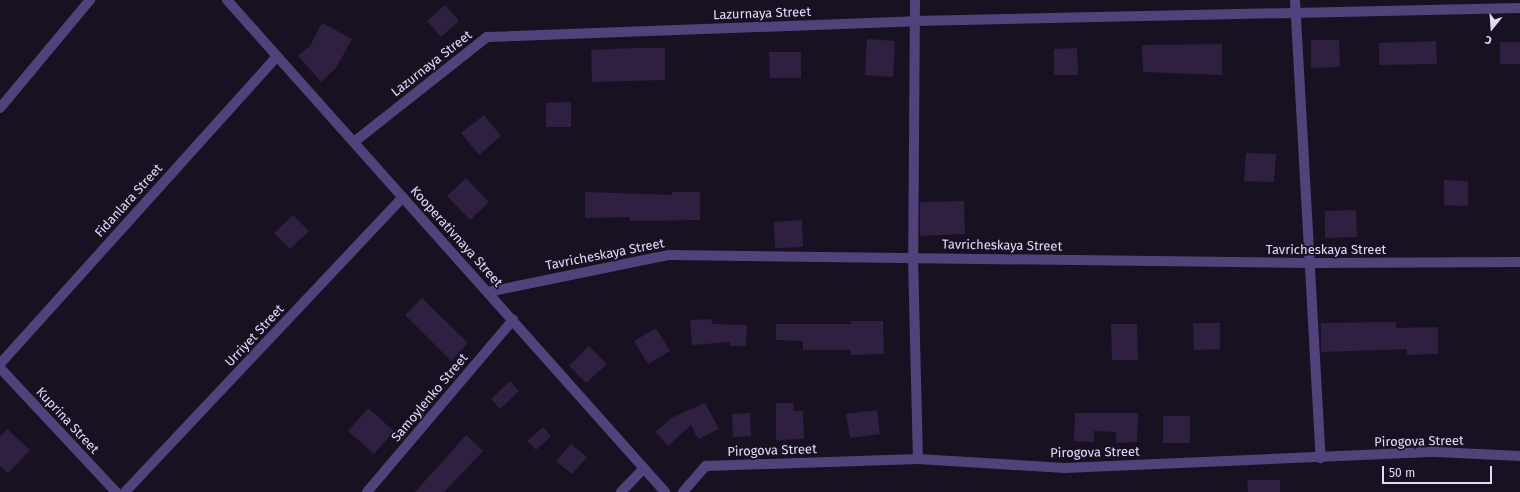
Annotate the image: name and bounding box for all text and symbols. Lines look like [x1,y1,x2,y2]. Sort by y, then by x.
street label: Lazurnaya Street [713,4,811,24]
north arrow [1472,8,1512,48]
street label: Lazurnaya Street [389,28,475,100]
text: С [1483,33,1493,47]
street label: Fidanlara Street [92,161,166,241]
street label: Kooperativnaya Street [407,183,505,291]
street label: Tavricheskaya Street [544,236,666,274]
street label: Tavricheskaya Street [942,237,1062,255]
street label: Tavricheskaya Street [1266,242,1386,258]
street label: Urriyet Street [222,302,288,370]
street label: Samoylenko Street [389,351,471,445]
street label: Kuprina Street [32,385,102,457]
street label: Pirogova Street [1374,433,1464,451]
street label: Pirogova Street [727,442,817,460]
street label: Pirogova Street [1050,444,1140,462]
scale bar [1384,458,1494,484]
text: 50 m [1389,466,1415,480]

